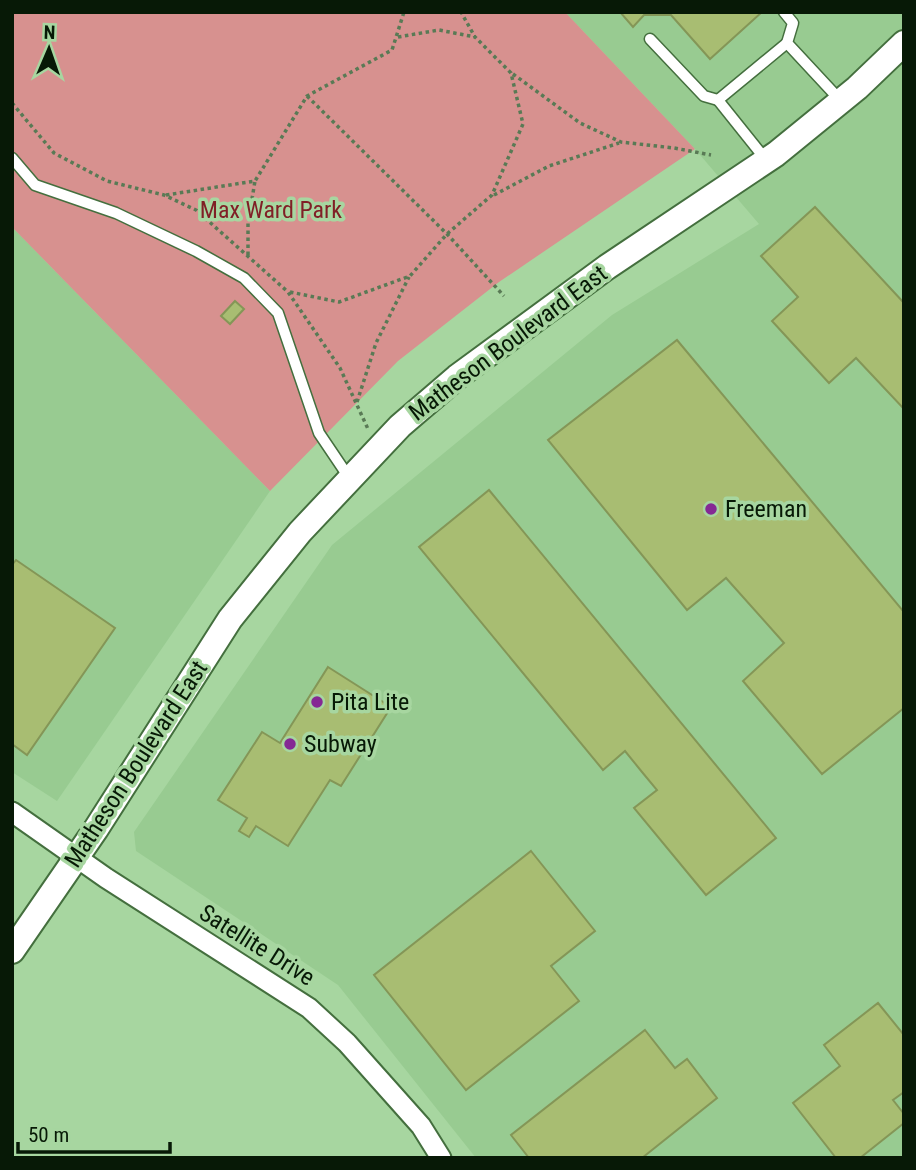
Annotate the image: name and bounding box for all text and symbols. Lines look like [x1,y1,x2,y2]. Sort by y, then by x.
north arrow [14,14,84,84]
text: N [43,21,56,44]
park label: Max Ward Park [200,196,342,224]
street label: Matheson Boulevard East [403,259,613,427]
place label: Freeman [725,495,807,523]
marker: Freeman [703,501,719,517]
street label: Matheson Boulevard East [59,655,213,873]
place label: Pita Lite [331,688,409,716]
marker: Pita Lite [309,694,325,710]
place label: Subway [304,730,377,758]
marker: Subway [282,736,298,752]
street label: Satellite Drive [194,899,320,991]
scale bar [18,1110,170,1154]
text: 50 m [28,1123,69,1147]

